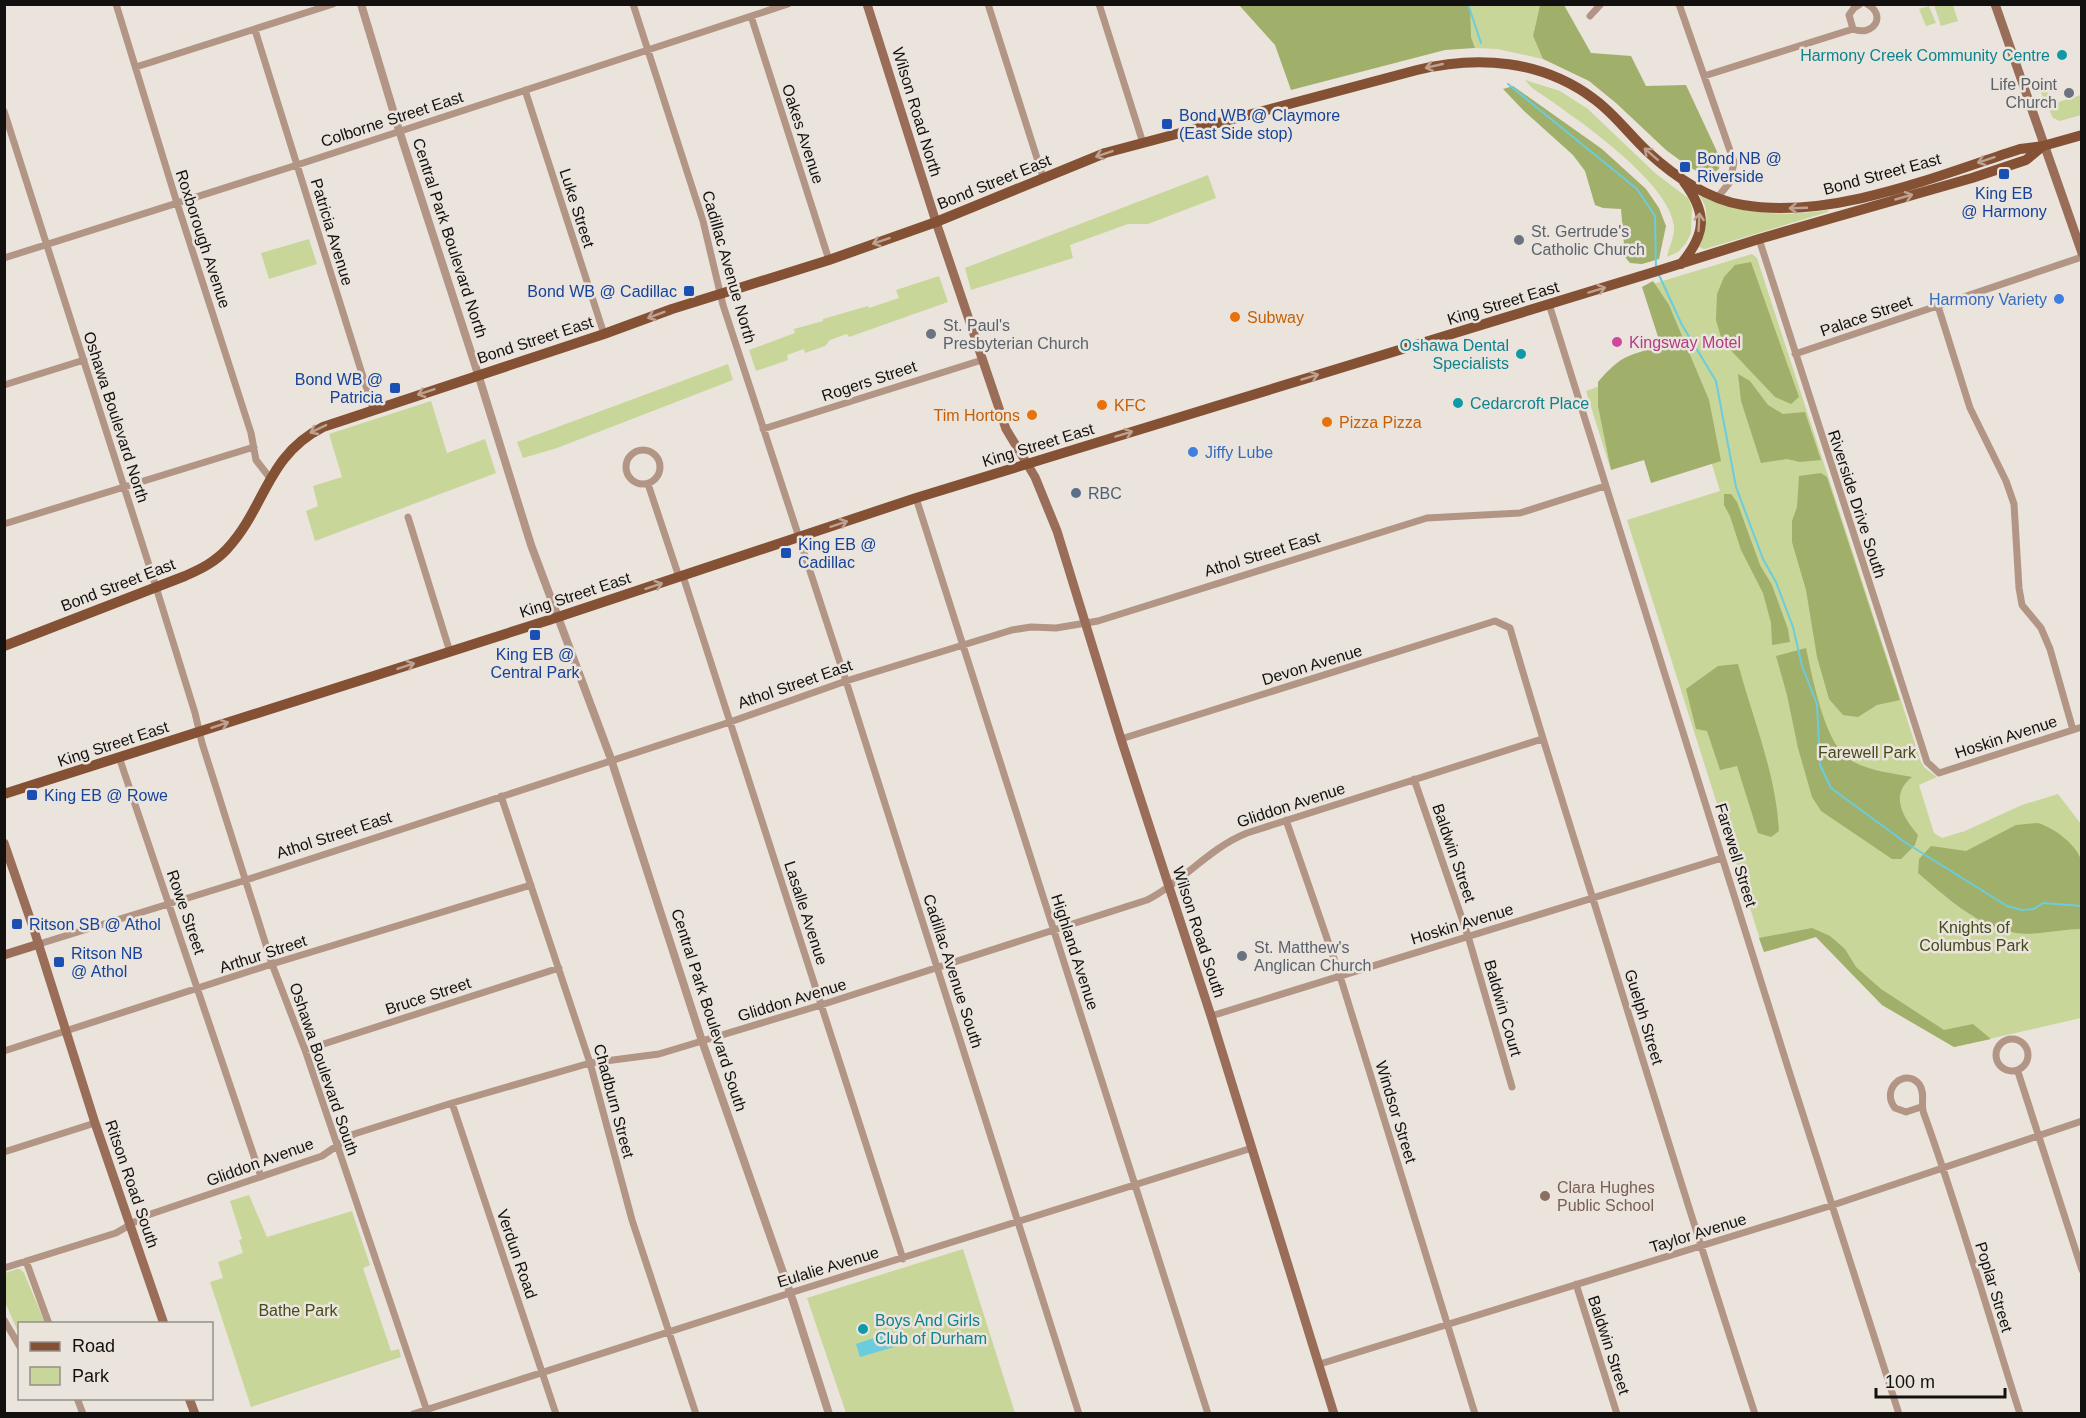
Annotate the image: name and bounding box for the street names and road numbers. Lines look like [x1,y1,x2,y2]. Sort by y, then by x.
street label: Wilson Road North [889,45,945,179]
street label: Oakes Avenue [779,82,827,186]
street label: Colborne Street East [319,88,466,150]
street label: Central Park Boulevard North [410,136,490,340]
street label: Bond Street East [1821,150,1943,198]
street label: Bond Street East [935,151,1054,213]
street label: Luke Street [556,166,598,250]
street label: Roxborough Avenue [173,168,233,311]
street label: Patricia Avenue [308,176,356,288]
street label: Cadillac Avenue North [699,189,759,345]
street label: King Street East [1445,278,1561,328]
street label: Palace Street [1818,292,1915,340]
street label: Bond Street East [475,313,596,367]
street label: Oshawa Boulevard North [80,329,152,505]
street label: Rogers Street [819,357,919,404]
street label: King Street East [980,420,1096,470]
street label: Riverside Drive South [1825,428,1889,580]
street label: Athol Street East [1202,528,1322,580]
street label: Bond Street East [58,555,178,615]
street label: King Street East [517,569,633,621]
street label: Devon Avenue [1260,642,1364,688]
street label: Athol Street East [735,656,855,712]
street label: Hoskin Avenue [1953,712,2059,762]
street label: King Street East [55,718,171,770]
street label: Gliddon Avenue [1235,779,1347,830]
street label: Baldwin Street [1429,801,1479,905]
street label: Farewell Street [1712,801,1760,909]
street label: Athol Street East [274,808,394,862]
street label: Lasalle Avenue [781,859,831,967]
street label: Wilson Road South [1170,864,1228,1000]
street label: Rowe Street [164,868,209,957]
street label: Cadillac Avenue South [920,892,986,1050]
street label: Highland Avenue [1048,892,1102,1012]
street label: Hoskin Avenue [1409,900,1515,948]
street label: Central Park Boulevard South [668,907,750,1113]
street label: Arthur Street [217,932,309,976]
street label: Baldwin Court [1481,958,1525,1059]
street label: Guelph Street [1621,967,1667,1067]
street label: Bruce Street [383,974,473,1018]
street label: Gliddon Avenue [736,975,848,1025]
street label: Oshawa Boulevard South [286,980,362,1158]
street label: Chadburn Street [591,1042,638,1160]
street label: Windsor Street [1372,1059,1420,1166]
street label: Ritson Road South [102,1118,162,1250]
street label: Gliddon Avenue [204,1135,316,1189]
street label: Verdun Road [494,1207,540,1301]
street label: Taylor Avenue [1648,1210,1749,1256]
street label: Poplar Street [1972,1240,2016,1335]
street label: Eulalie Avenue [775,1243,881,1291]
street label: Baldwin Street [1585,1293,1633,1397]

